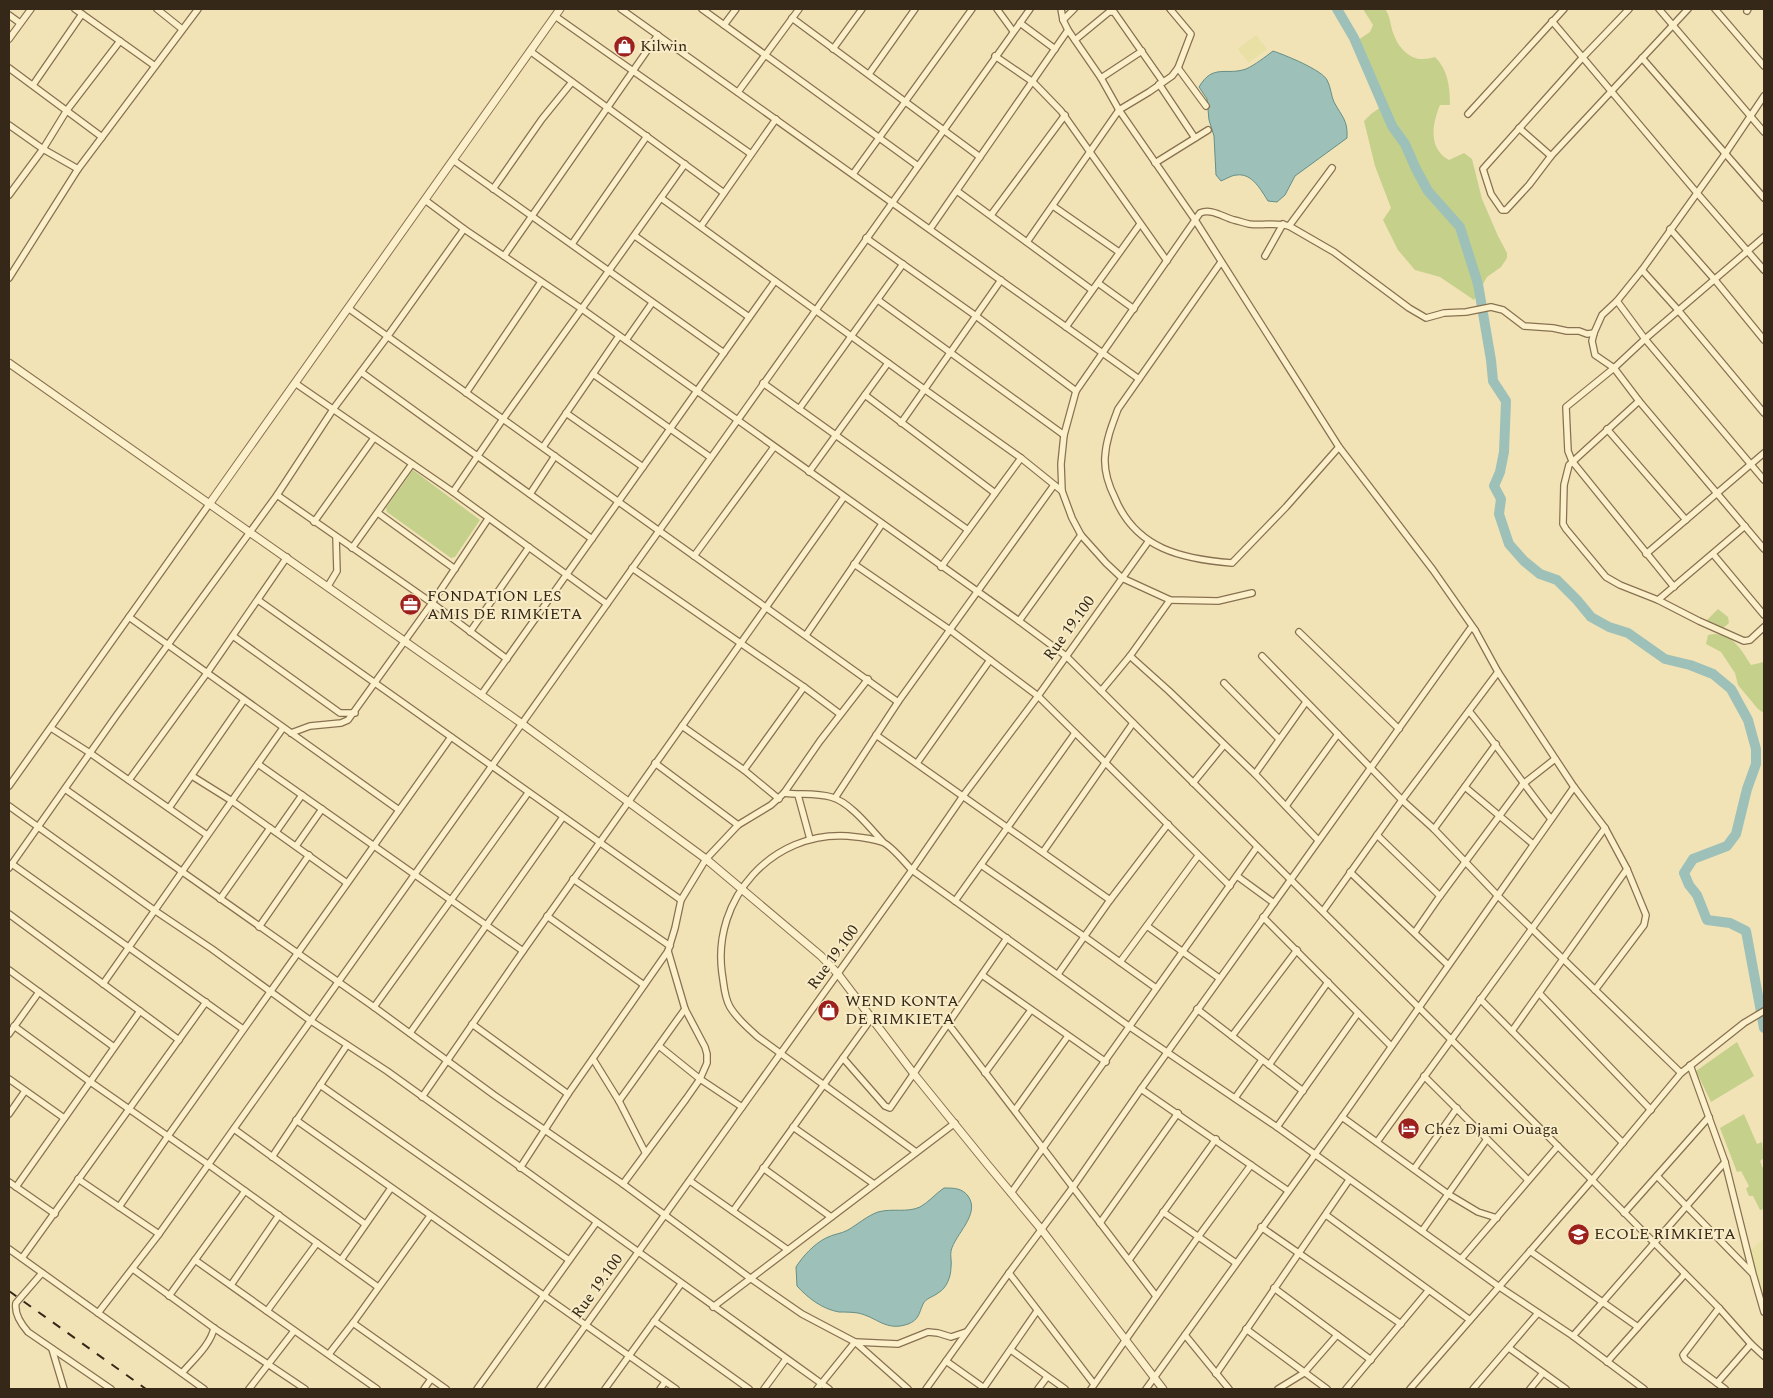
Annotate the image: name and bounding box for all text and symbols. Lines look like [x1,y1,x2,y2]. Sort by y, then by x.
shop icon: Kilwin [612,34,636,58]
place label: Kilwin [640,34,687,58]
place label: FONDATION LES AMIS DE RIMKIETA [427,584,583,626]
street label: Rue 19.100 [1037,590,1101,666]
office icon: FONDATION LES AMIS DE RIMKIETA [399,593,423,617]
street label: Rue 19.100 [801,919,865,995]
place label: WEND KONTA DE RIMKIETA [845,989,959,1031]
shop icon: WEND KONTA DE RIMKIETA [817,998,841,1022]
hotel icon: Chez Djami Ouaga [1396,1117,1420,1141]
place label: Chez Djami Ouaga [1424,1117,1559,1141]
school or university icon: ECOLE RIMKIETA [1566,1222,1590,1246]
place label: ECOLE RIMKIETA [1594,1222,1736,1246]
street label: Rue 19.100 [565,1248,629,1324]

